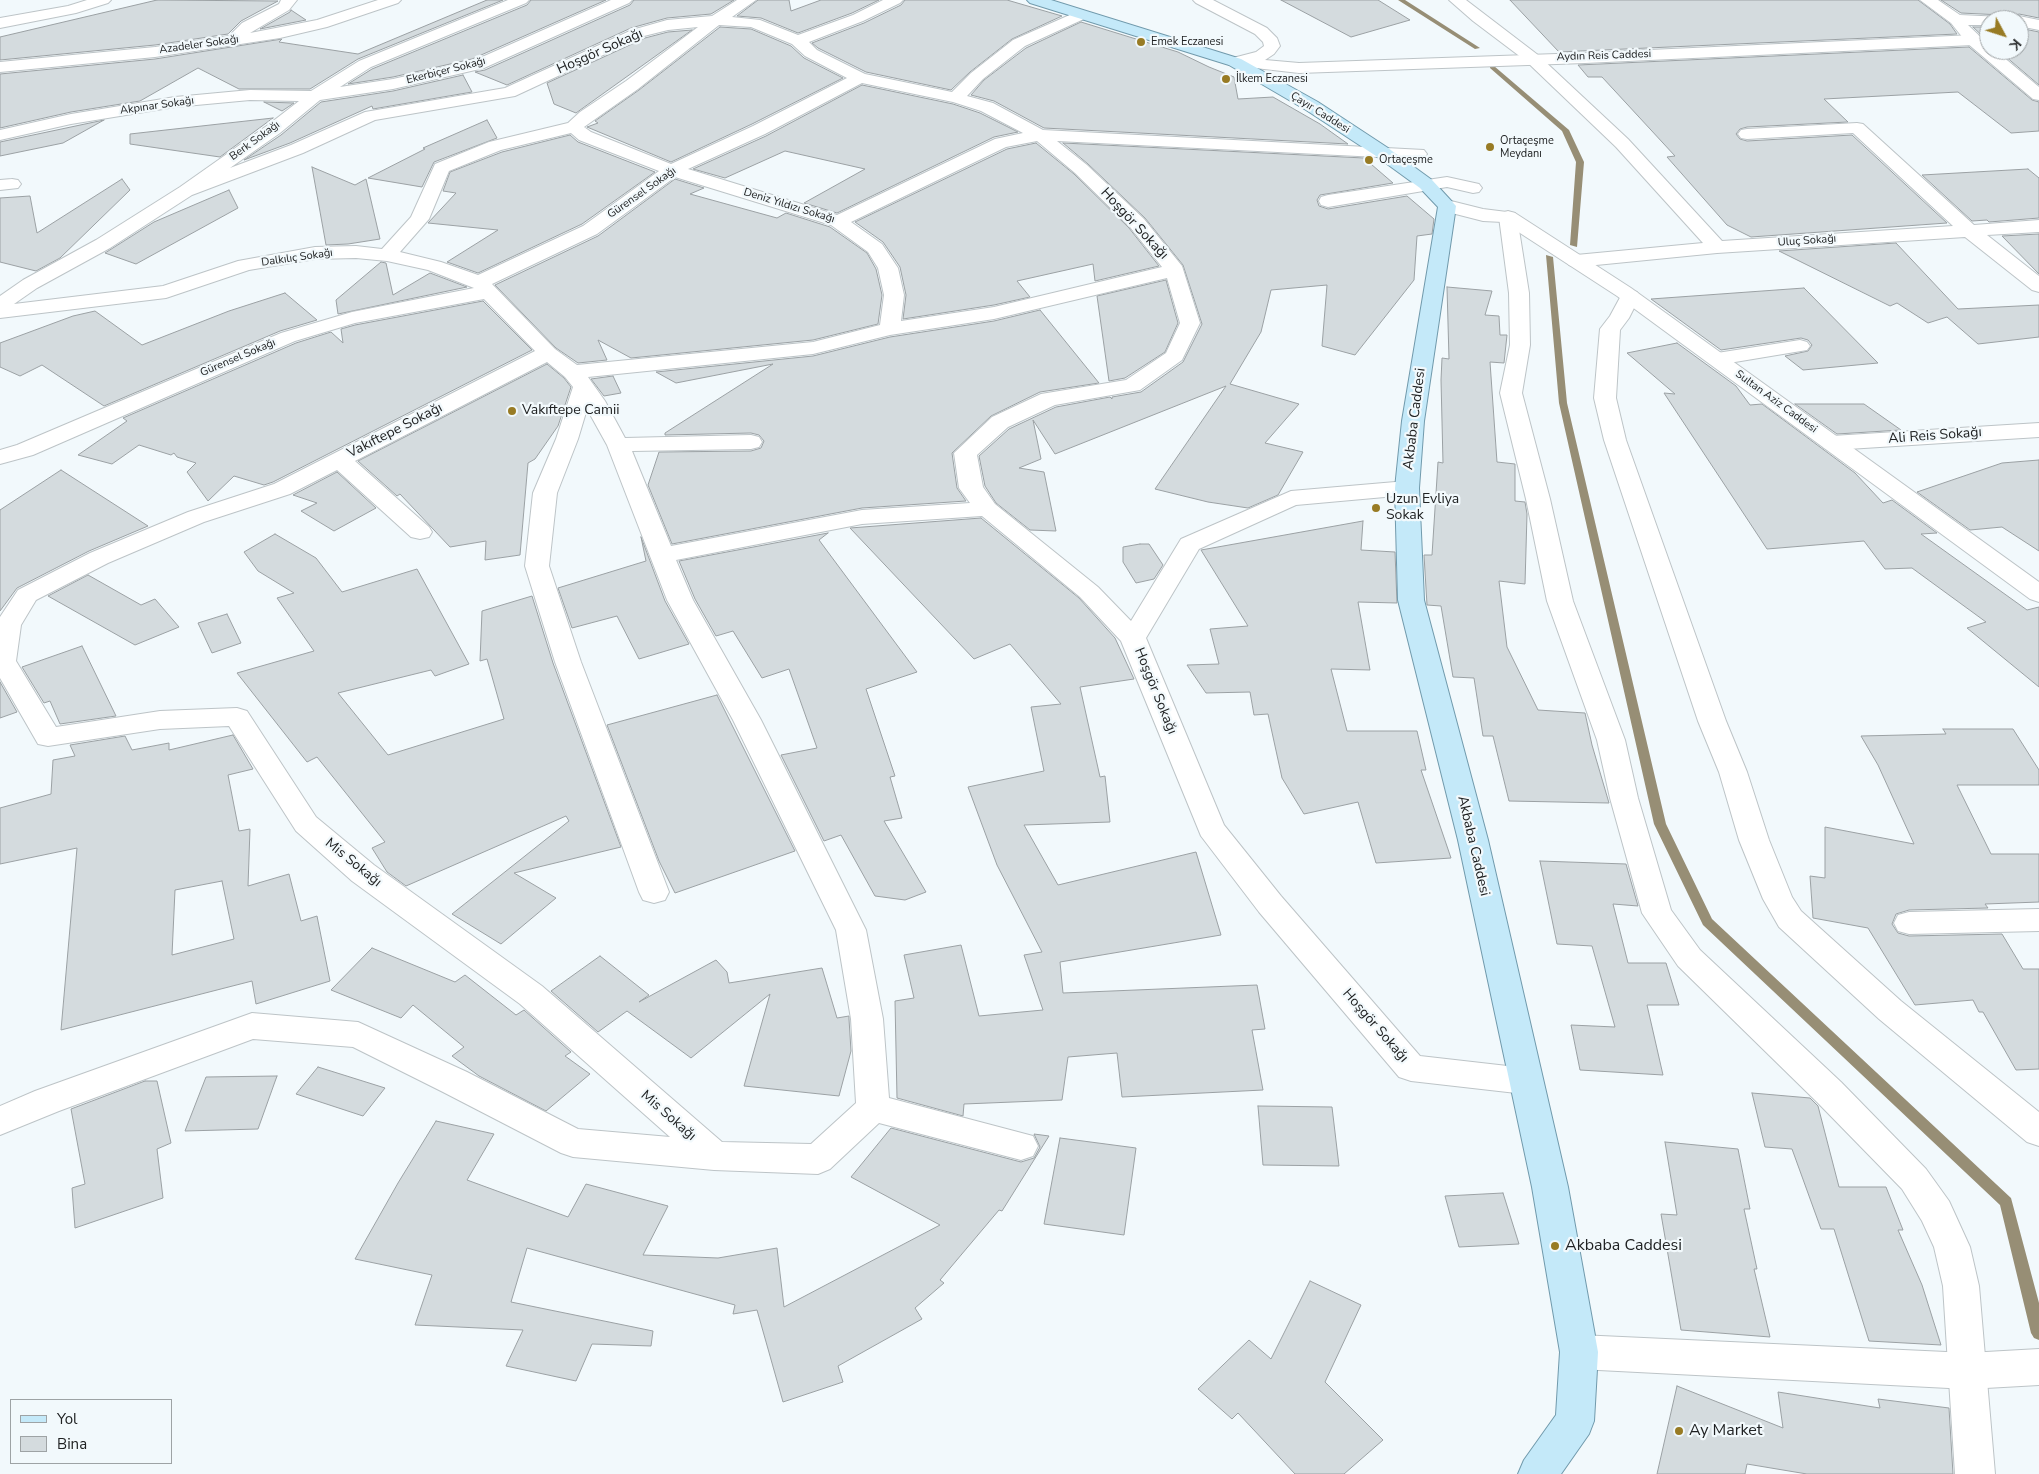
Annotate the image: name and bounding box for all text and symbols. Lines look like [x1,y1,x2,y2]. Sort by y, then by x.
north arrow [1979,10,2029,60]
street label: Hoşgör Sokağı [555,26,645,78]
street label: Azadeler Sokağı [158,33,240,57]
place label: Emek Eczanesi [1151,35,1223,49]
text: K [2005,35,2025,54]
marker: Emek Eczanesi [1135,36,1147,48]
street label: Aydın Reis Caddesi [1556,48,1652,64]
street label: Ekerbiçer Sokağı [405,55,487,87]
place label: İlkem Eczanesi [1236,72,1308,86]
marker: İlkem Eczanesi [1220,73,1232,85]
street label: Çayır Caddesi [1288,90,1352,136]
street label: Akpınar Sokağı [119,94,195,118]
street label: Berk Sokağı [227,118,283,164]
place label: Ortaçeşme Meydanı [1500,134,1554,160]
marker: Ortaçeşme Meydanı [1484,141,1496,153]
place label: Ortaçeşme [1379,153,1433,167]
marker: Ortaçeşme [1363,154,1375,166]
street label: Gürensel Sokağı [605,165,679,221]
street label: Hoşgör Sokağı [1096,185,1172,263]
street label: Deniz Yıldızı Sokağı [742,186,836,226]
street label: Uluç Sokağı [1777,232,1837,250]
street label: Dalkılıç Sokağı [260,246,334,270]
street label: Gürensel Sokağı [198,336,278,380]
street label: Akbaba Caddesi [1400,367,1430,471]
street label: Sultan Aziz Caddesi [1732,368,1820,436]
street label: Vakıftepe Sokağı [345,400,445,462]
place label: Vakıftepe Camii [522,403,619,419]
marker: Vakıftepe Camii [506,405,518,417]
street label: Ali Reis Sokağı [1888,424,1982,448]
place label: Uzun Evliya Sokak [1386,492,1459,524]
marker: Uzun Evliya Sokak [1370,502,1382,514]
street label: Hoşgör Sokağı [1130,645,1180,737]
street label: Akbaba Caddesi [1453,794,1493,898]
street label: Mis Sokağı [321,835,385,891]
street label: Hoşgör Sokağı [1338,986,1412,1066]
street label: Mis Sokağı [637,1087,699,1145]
place label: Akbaba Caddesi [1565,1236,1682,1256]
marker: Akbaba Caddesi [1549,1240,1561,1252]
legend [10,1399,172,1464]
text: Yol [57,1409,78,1429]
place label: Ay Market [1689,1421,1762,1441]
marker: Ay Market [1673,1425,1685,1437]
text: Bina [57,1434,87,1454]

